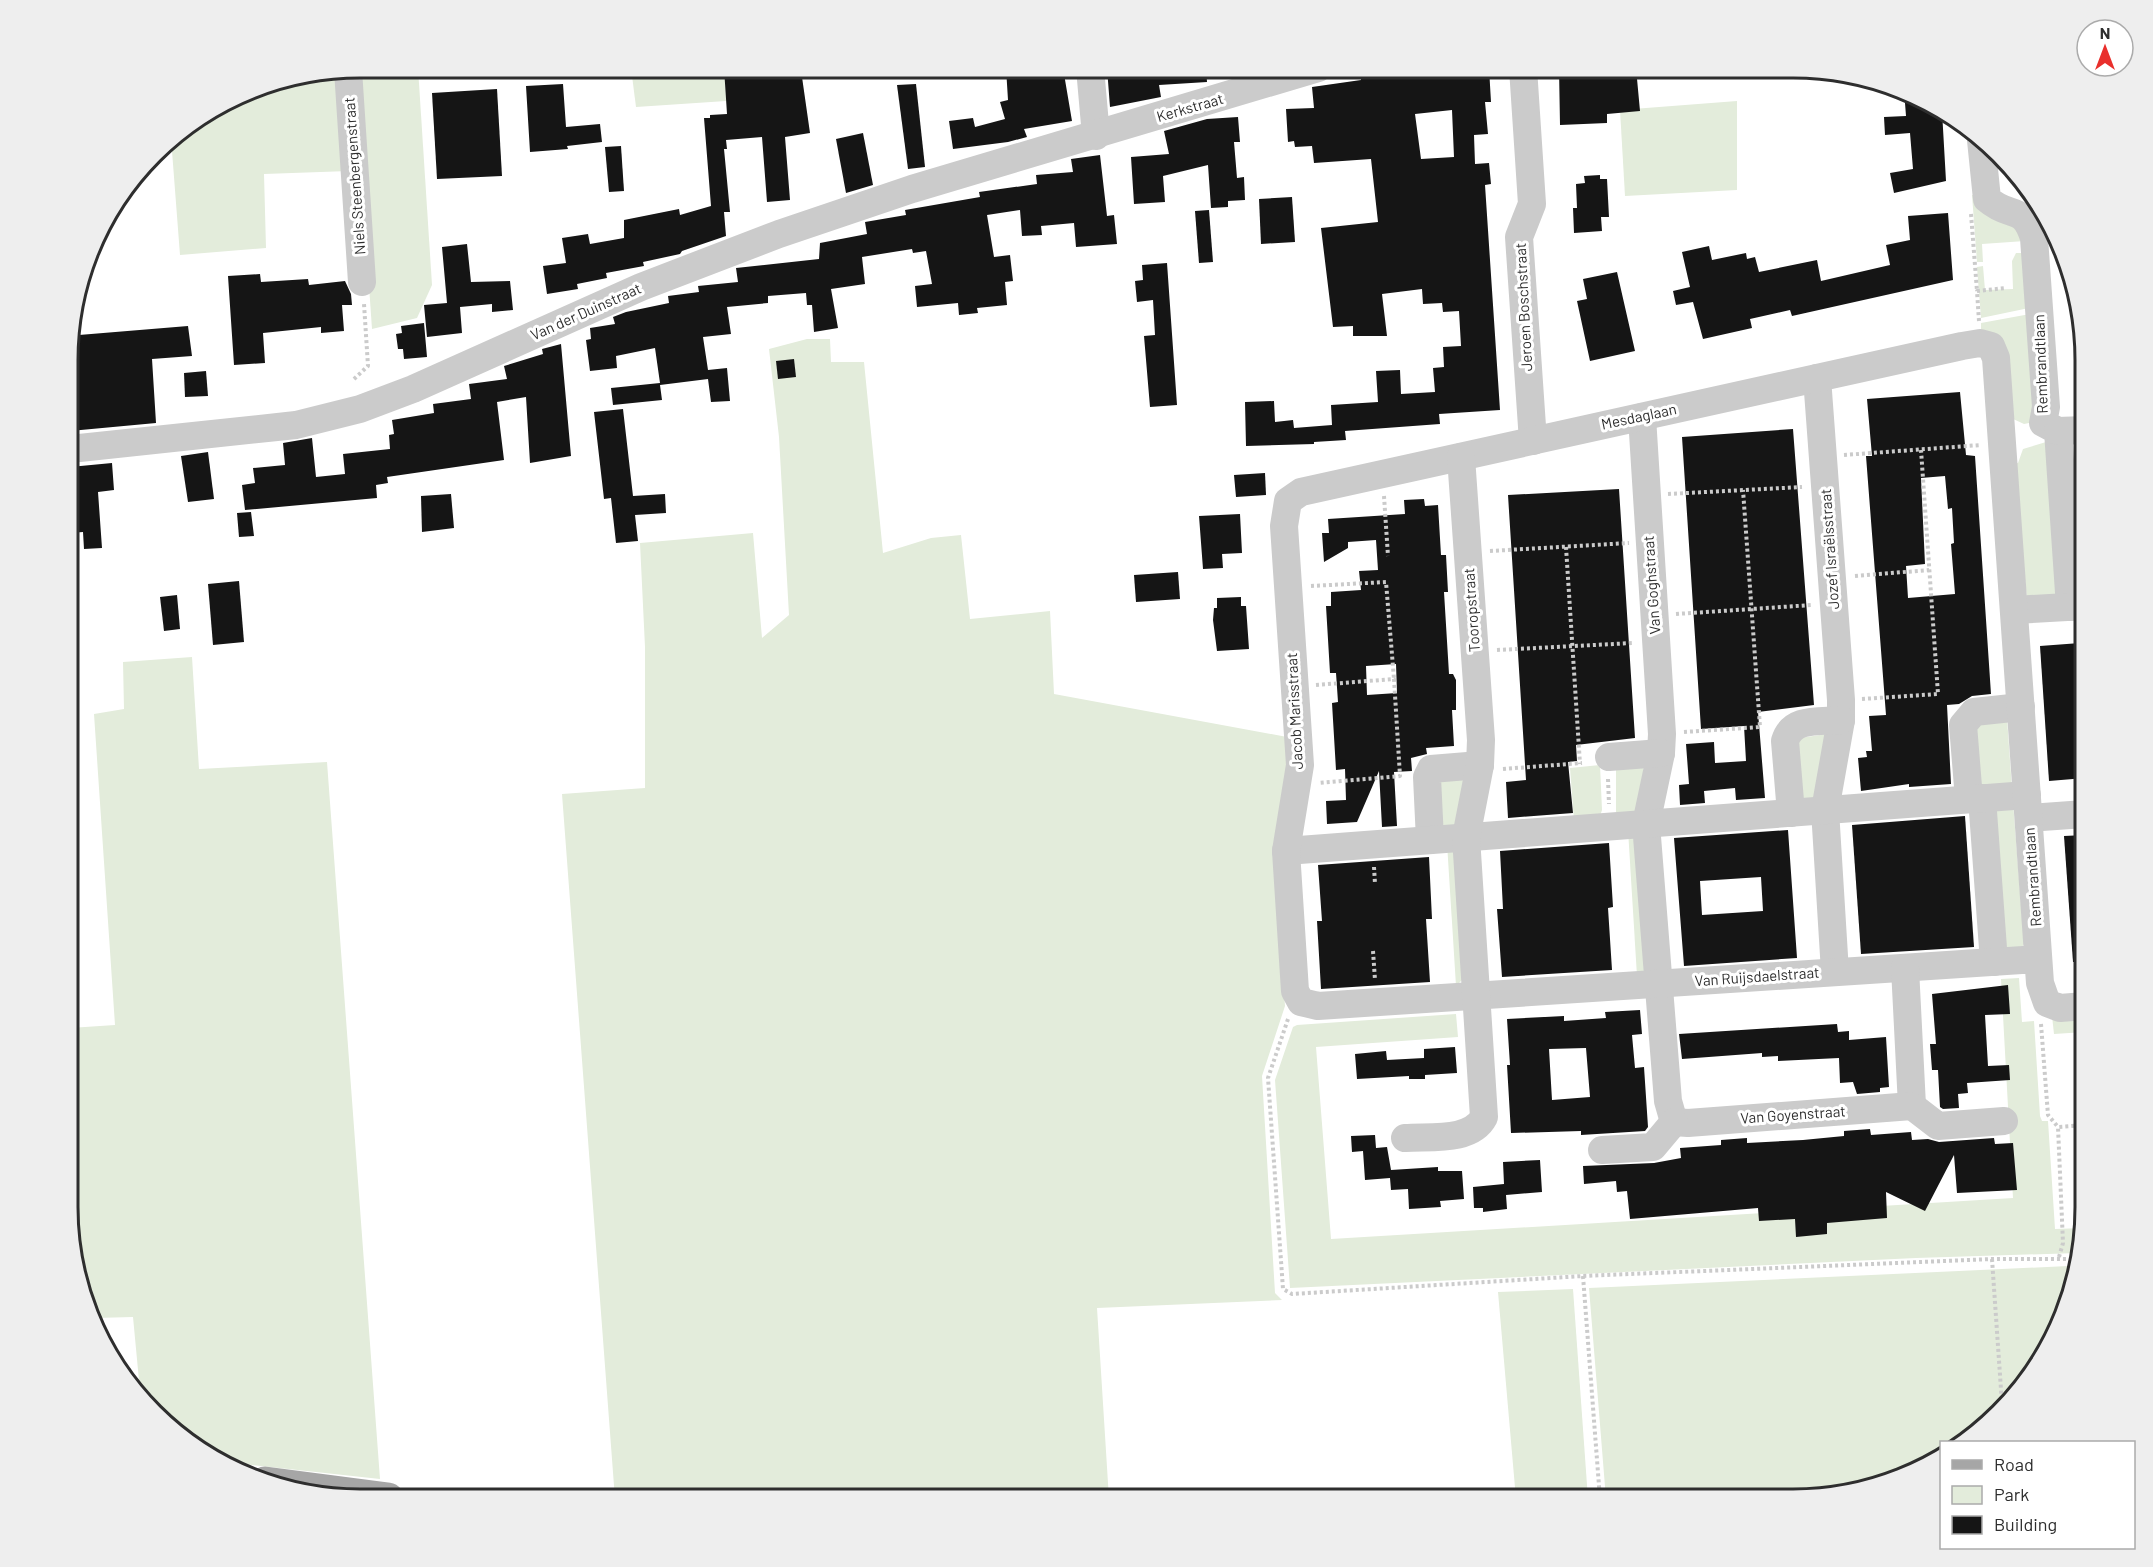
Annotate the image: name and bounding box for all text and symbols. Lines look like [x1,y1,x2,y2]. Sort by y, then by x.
north arrow [2075,18,2135,78]
text: N [2100,23,2110,42]
street label: Kerkstraat [1154,89,1225,125]
street label: Niels Steenbergenstraat [340,97,368,255]
street label: Jeroen Boschstraat [1511,242,1535,372]
street label: Van der Duinstraat [527,279,644,344]
street label: Rembrandtlaan [2029,314,2051,414]
street label: Mesdaglaan [1599,399,1678,433]
street label: Jozef Israëlsstraat [1816,488,1842,610]
street label: Van Goghstraat [1639,535,1663,635]
street label: Tooropstraat [1459,567,1483,653]
street label: Jacob Marisstraat [1282,652,1306,770]
street label: Rembrandtlaan [2020,827,2044,927]
street label: Van Ruijsdaelstraat [1694,963,1820,989]
street label: Van Goyenstraat [1740,1101,1846,1127]
legend [1940,1441,2135,1549]
text: Road [1994,1453,2034,1475]
text: Park [1994,1483,2029,1505]
text: Building [1994,1513,2057,1535]

